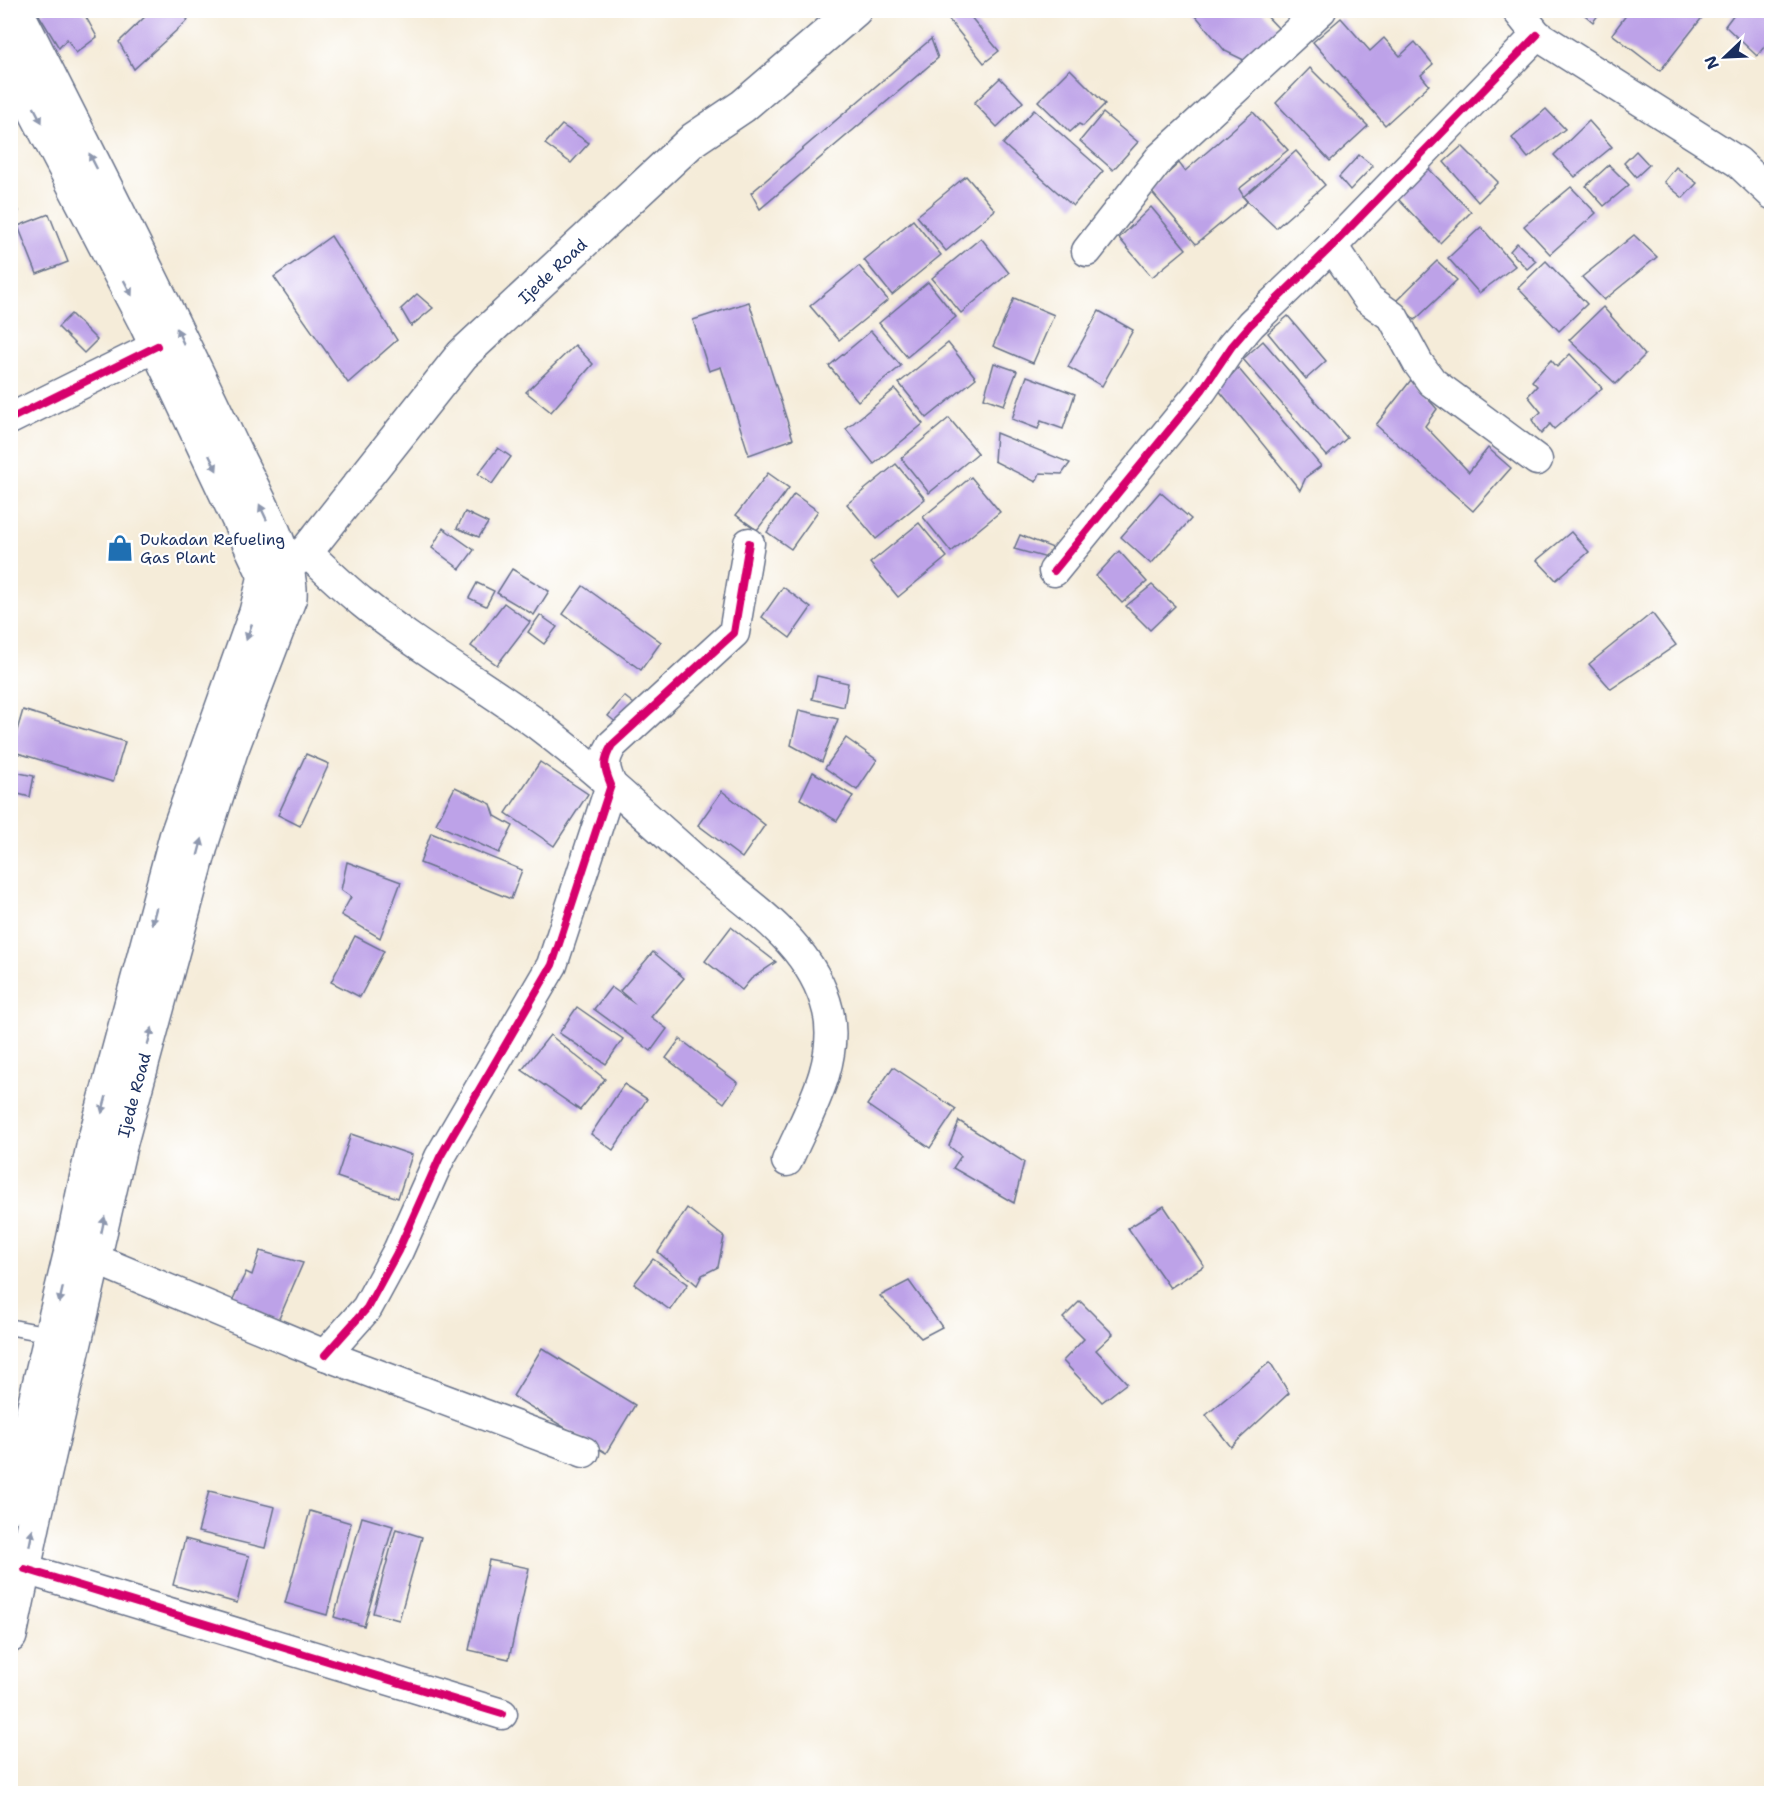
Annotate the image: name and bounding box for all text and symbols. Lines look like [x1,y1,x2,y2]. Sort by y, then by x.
north arrow [1695,27,1755,87]
text: N [1700,53,1724,73]
one-way arrow [33,106,42,123]
one-way arrow [88,153,98,170]
street label: Ijede Road [514,234,592,309]
one-way arrow [123,279,132,296]
one-way arrow [176,327,185,344]
one-way arrow [209,454,218,471]
one-way arrow [259,504,268,521]
place label: Dukadan Refueling Gas Plant [140,529,285,568]
shop icon: Dukadan Refueling Gas Plant [105,533,135,563]
one-way arrow [244,623,254,641]
one-way arrow [196,838,206,857]
one-way arrow [149,907,159,925]
one-way arrow [145,1027,155,1045]
street label: Ijede Road [113,1051,156,1140]
one-way arrow [98,1095,108,1114]
one-way arrow [98,1216,108,1234]
one-way arrow [55,1286,65,1304]
one-way arrow [27,1528,36,1547]

